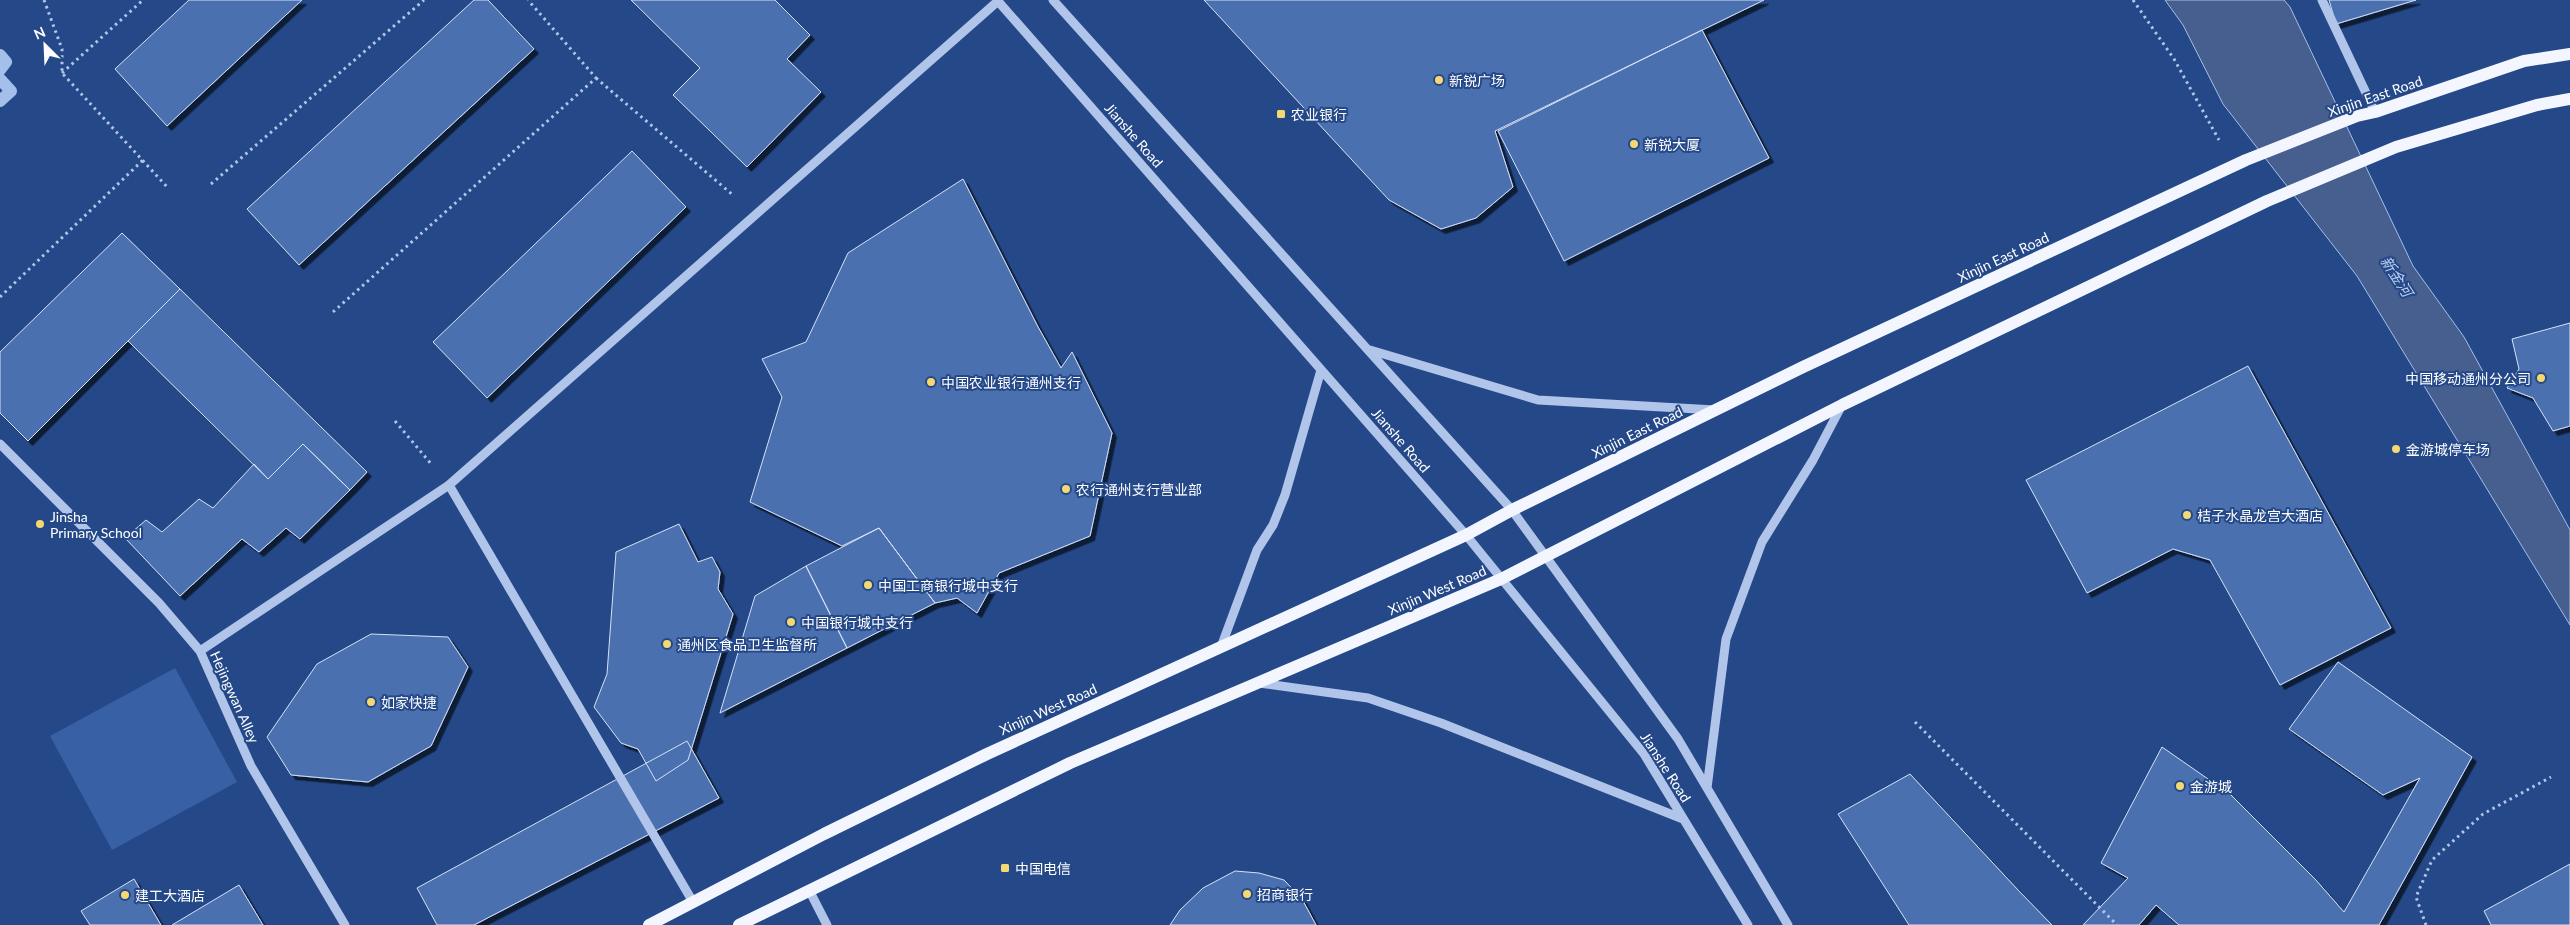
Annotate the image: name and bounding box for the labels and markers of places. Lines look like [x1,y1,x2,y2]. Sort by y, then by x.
place label: 新锐广场 [1449,72,1505,89]
marker: 新锐广场 [1433,74,1445,86]
place label: 农业银行 [1291,106,1347,123]
marker: 农业银行 [1275,108,1287,120]
place label: 新锐大厦 [1644,136,1700,153]
marker: 新锐大厦 [1628,138,1640,150]
place label: 中国移动通州分公司 [2405,370,2531,387]
marker: 中国移动通州分公司 [2535,372,2547,384]
place label: 中国农业银行通州支行 [941,374,1081,391]
marker: 中国农业银行通州支行 [925,376,937,388]
place label: 金游城停车场 [2406,441,2490,458]
marker: 金游城停车场 [2390,443,2402,455]
place label: 农行通州支行营业部 [1076,481,1202,498]
marker: 农行通州支行营业部 [1060,483,1072,495]
place label: 桔子水晶龙宫大酒店 [2197,507,2323,524]
place label: Jinsha Primary School [50,508,142,541]
marker: 桔子水晶龙宫大酒店 [2181,509,2193,521]
marker: Jinsha Primary School [34,518,46,530]
place label: 中国工商银行城中支行 [878,577,1018,594]
marker: 中国工商银行城中支行 [862,579,874,591]
place label: 中国银行城中支行 [801,614,913,631]
marker: 中国银行城中支行 [785,616,797,628]
place label: 通州区食品卫生监督所 [677,636,817,653]
marker: 通州区食品卫生监督所 [661,638,673,650]
place label: 如家快捷 [381,694,437,711]
marker: 如家快捷 [365,696,377,708]
place label: 金游城 [2190,778,2232,795]
marker: 金游城 [2174,780,2186,792]
place label: 中国电信 [1015,860,1071,877]
marker: 中国电信 [999,862,1011,874]
place label: 招商银行 [1257,886,1313,903]
place label: 建工大酒店 [135,887,205,904]
marker: 招商银行 [1241,888,1253,900]
marker: 建工大酒店 [119,889,131,901]

